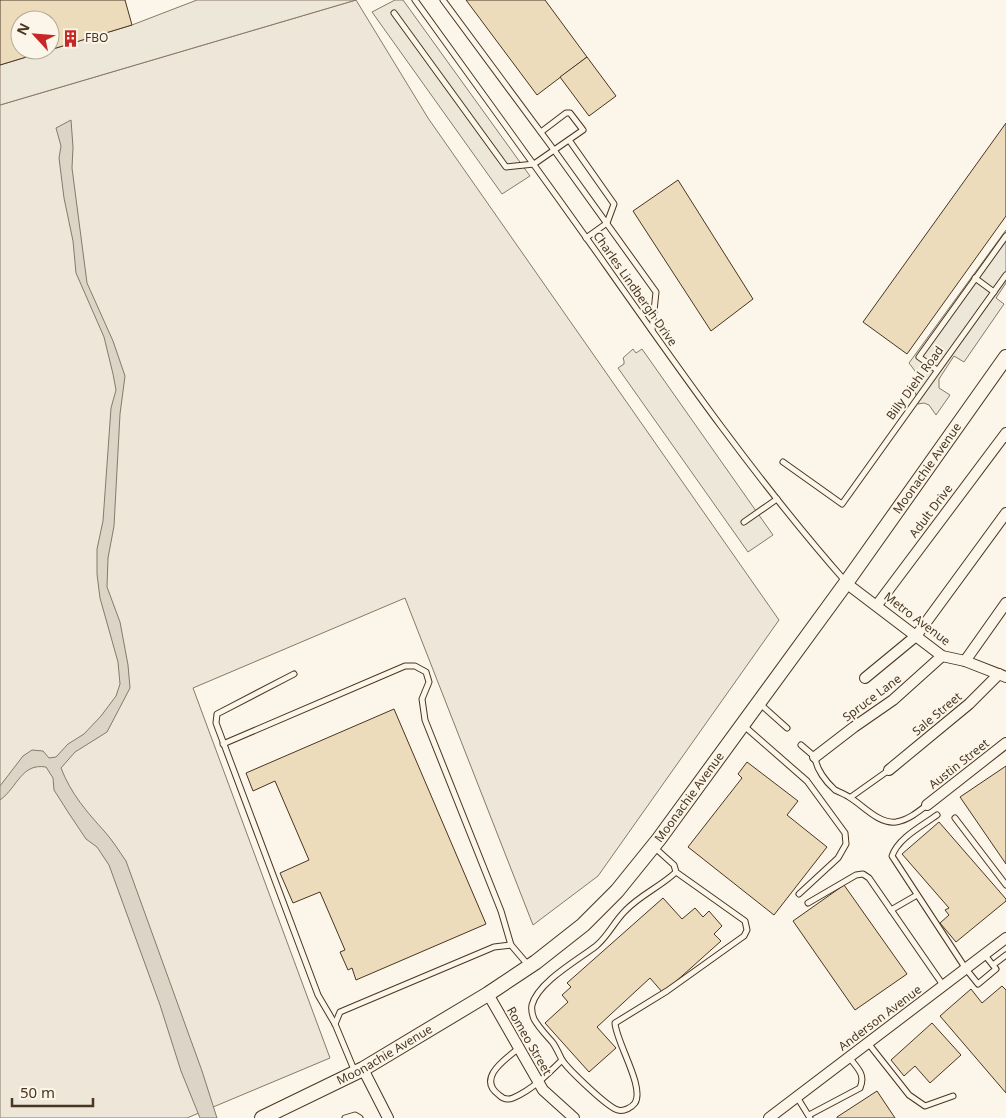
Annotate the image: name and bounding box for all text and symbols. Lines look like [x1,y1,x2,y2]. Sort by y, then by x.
north arrow [10,10,60,60]
text: N [12,20,34,38]
building icon: FBO [61,28,81,48]
place label: FBO [85,29,108,46]
street label: Charles Lindbergh Drive [589,228,682,350]
street label: Billy Diehl Road [882,342,947,423]
street label: Moonachie Avenue [889,419,965,517]
street label: Adult Drive [905,480,956,541]
street label: Metro Avenue [881,588,954,649]
street label: Spruce Lane [839,670,905,725]
street label: Sale Street [908,687,966,739]
street label: Austin Street [925,734,993,793]
street label: Moonachie Avenue [650,748,728,846]
street label: Anderson Avenue [835,981,925,1054]
street label: Romeo Street [503,1003,556,1079]
street label: Moonachie Avenue [334,1020,436,1089]
scale bar [12,1076,94,1108]
text: 50 m [20,1082,55,1102]

